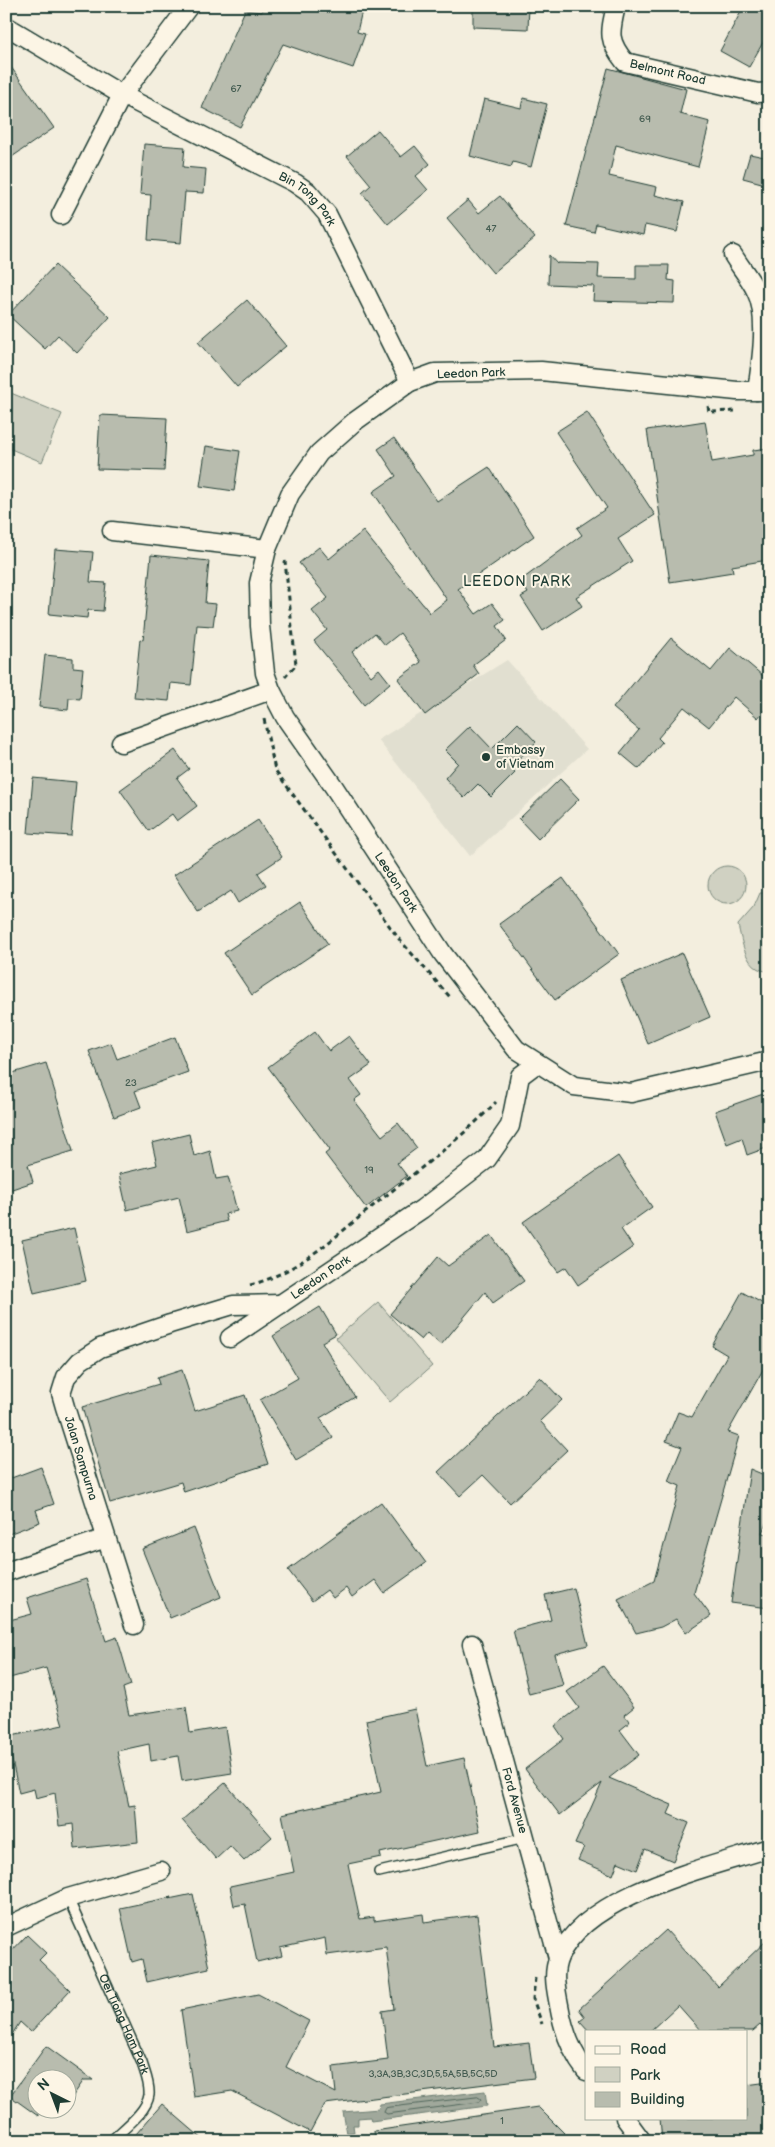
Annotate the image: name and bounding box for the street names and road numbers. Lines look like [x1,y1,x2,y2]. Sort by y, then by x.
street label: Belmont Road [628,56,707,89]
street label: Bin Tong Park [276,169,339,229]
street label: Leedon Park [437,365,506,382]
street label: Leedon Park [371,850,421,916]
street label: Leedon Park [288,1252,354,1303]
street label: Jalan Sampurna [61,1414,101,1502]
street label: Ford Avenue [498,1766,531,1835]
street label: Oei Tiong Ham Park [95,1972,152,2076]

